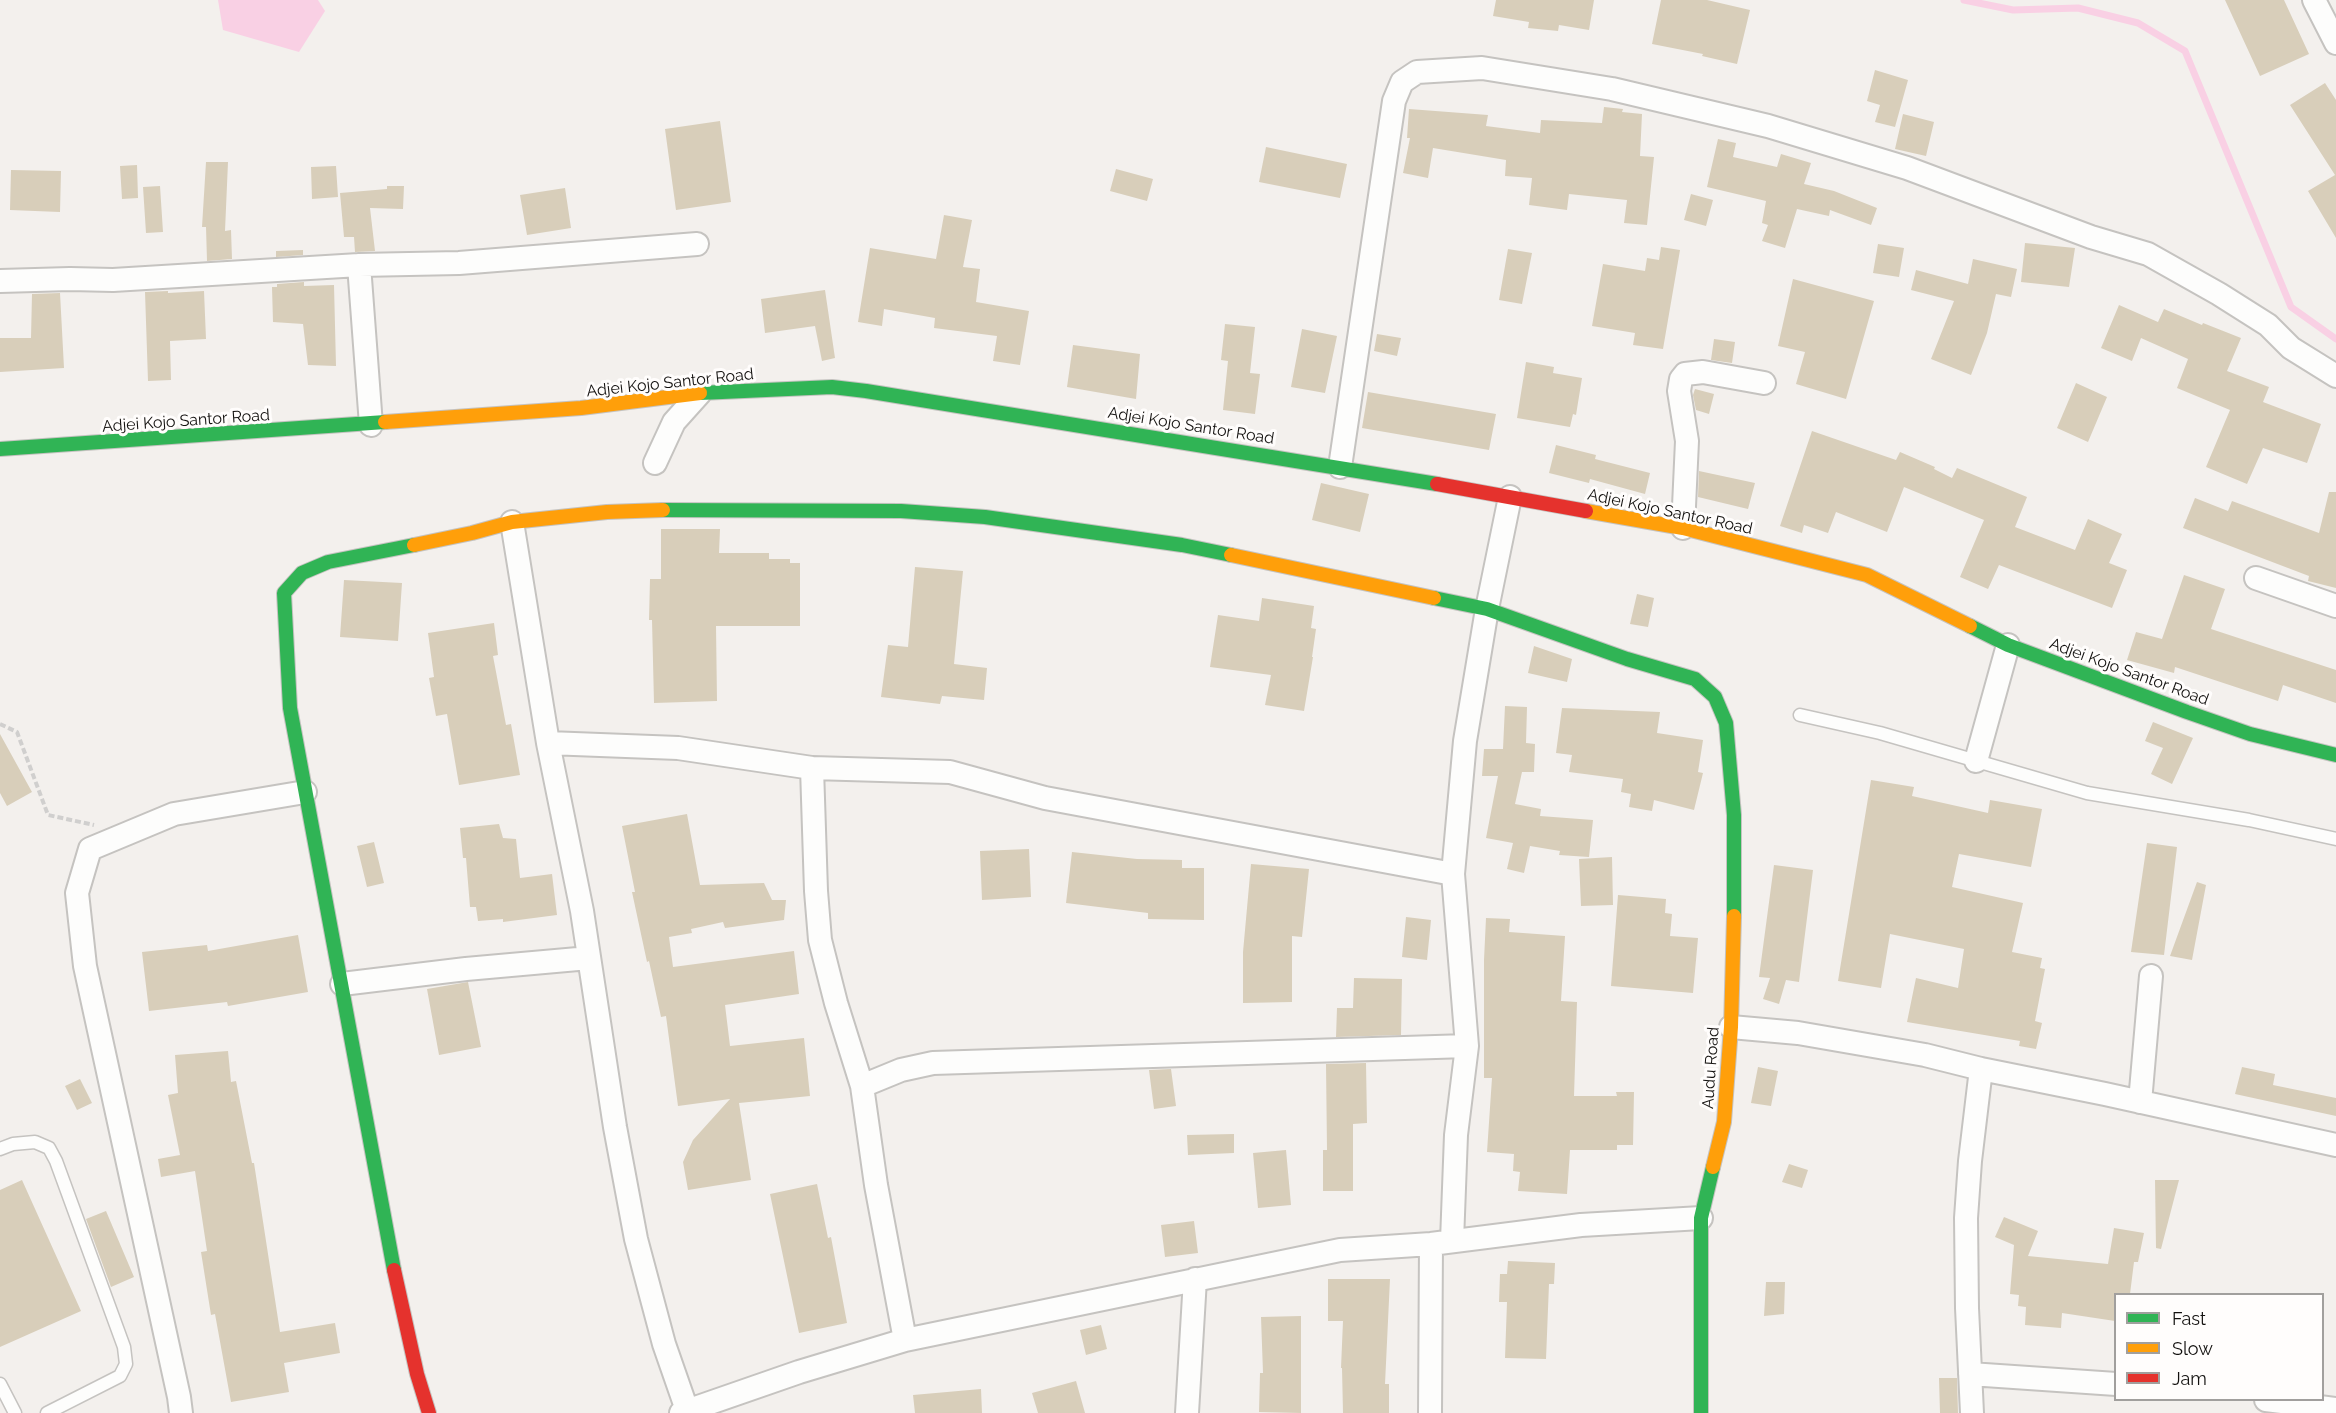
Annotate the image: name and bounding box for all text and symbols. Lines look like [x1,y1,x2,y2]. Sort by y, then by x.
street label: Adjei Kojo Santor Road [585,365,755,401]
street label: Adjei Kojo Santor Road [1106,403,1276,449]
street label: Adjei Kojo Santor Road [101,406,271,436]
street label: Adjei Kojo Santor Road [1586,485,1754,539]
street label: Adjei Kojo Santor Road [2047,634,2211,710]
street label: Audu Road [1699,1026,1723,1110]
legend [2114,1293,2324,1401]
text: Fast [2172,1308,2206,1329]
text: Slow [2172,1338,2213,1359]
text: Jam [2172,1368,2207,1389]

